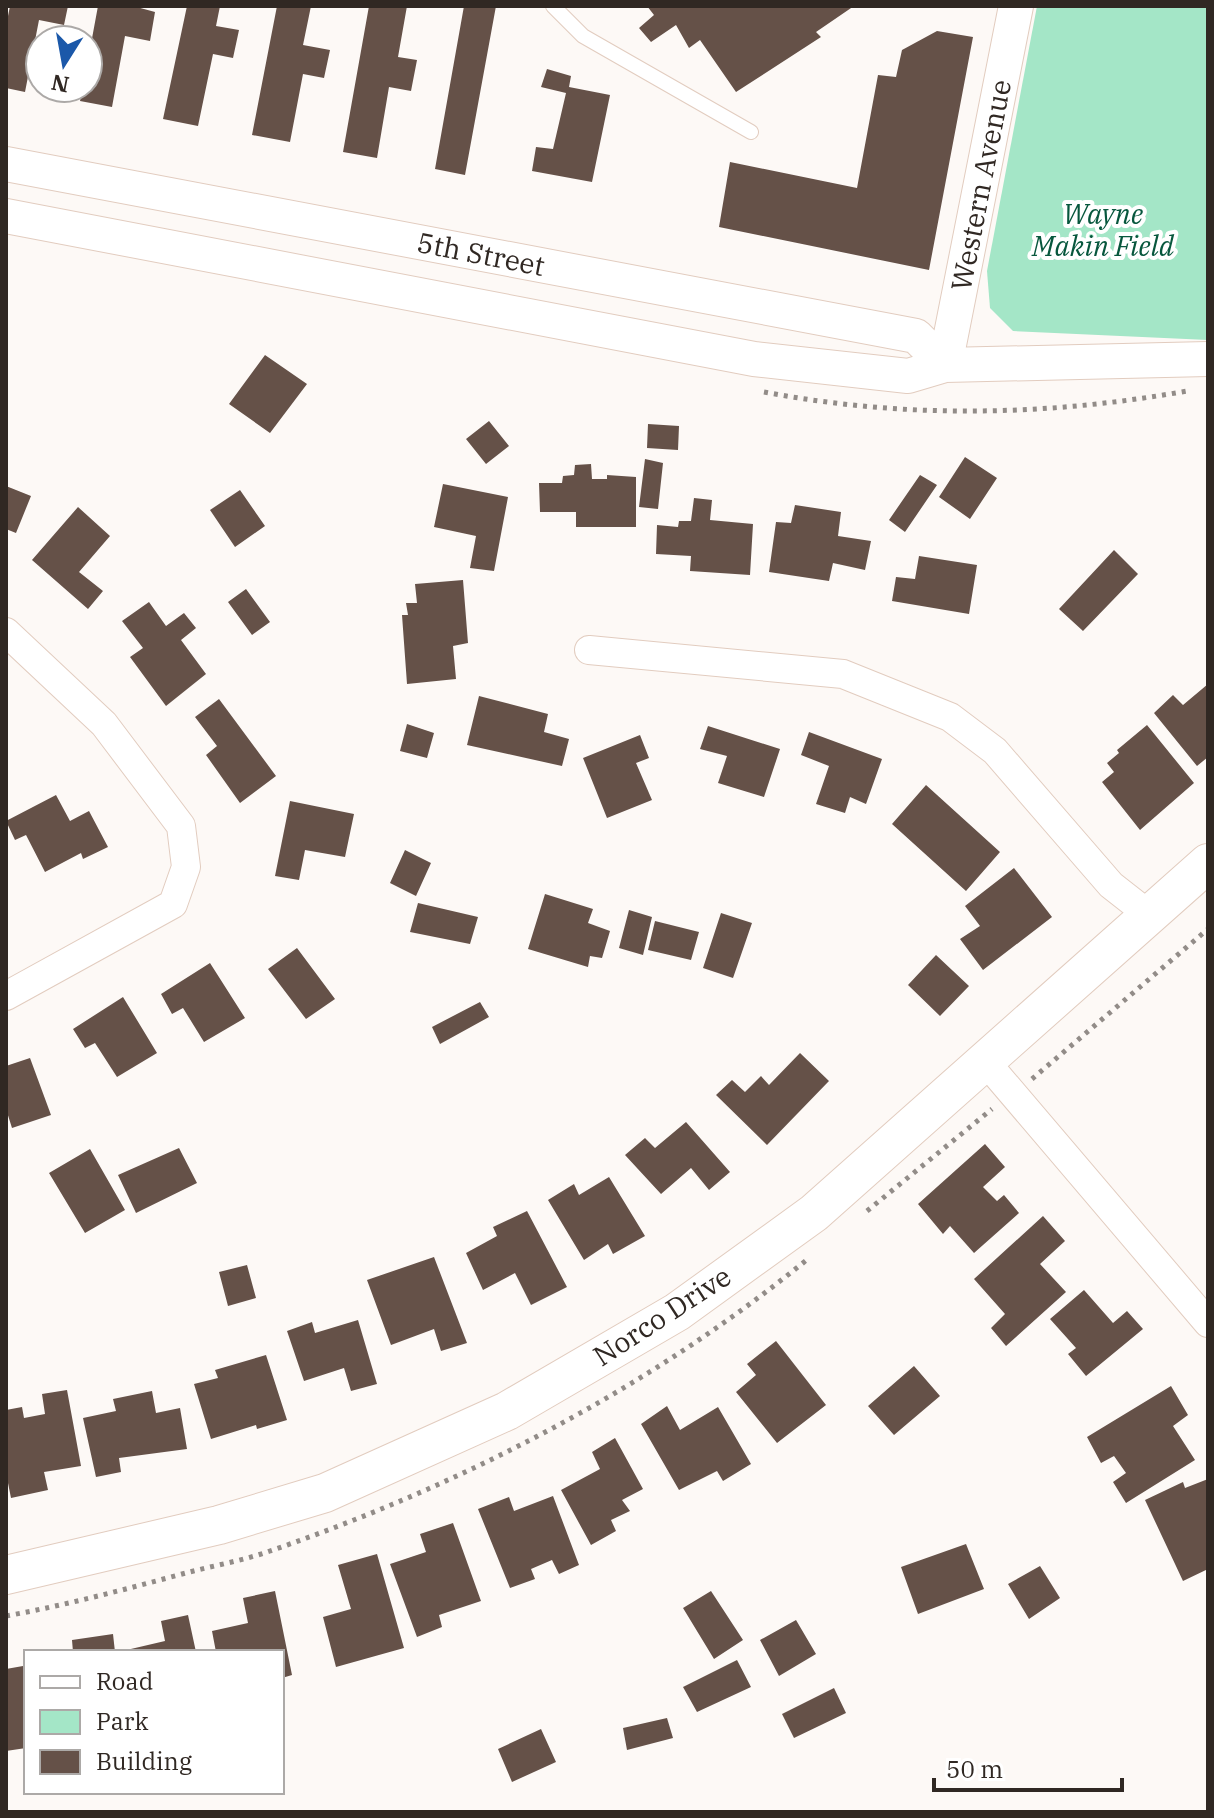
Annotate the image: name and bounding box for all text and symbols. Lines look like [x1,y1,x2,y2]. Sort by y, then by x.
north arrow [24,24,104,104]
text: N [49,68,71,100]
street label: Western Avenue [942,76,1019,294]
park label: Wayne Makin Field [1031,195,1175,264]
street label: 5th Street [414,223,548,284]
street label: Norco Drive [586,1257,738,1374]
legend [24,1650,284,1794]
text: Road [96,1665,153,1697]
text: Park [96,1705,148,1737]
scale bar [934,1742,1122,1792]
text: Building [96,1745,192,1777]
text: 50 m [946,1753,1003,1785]

